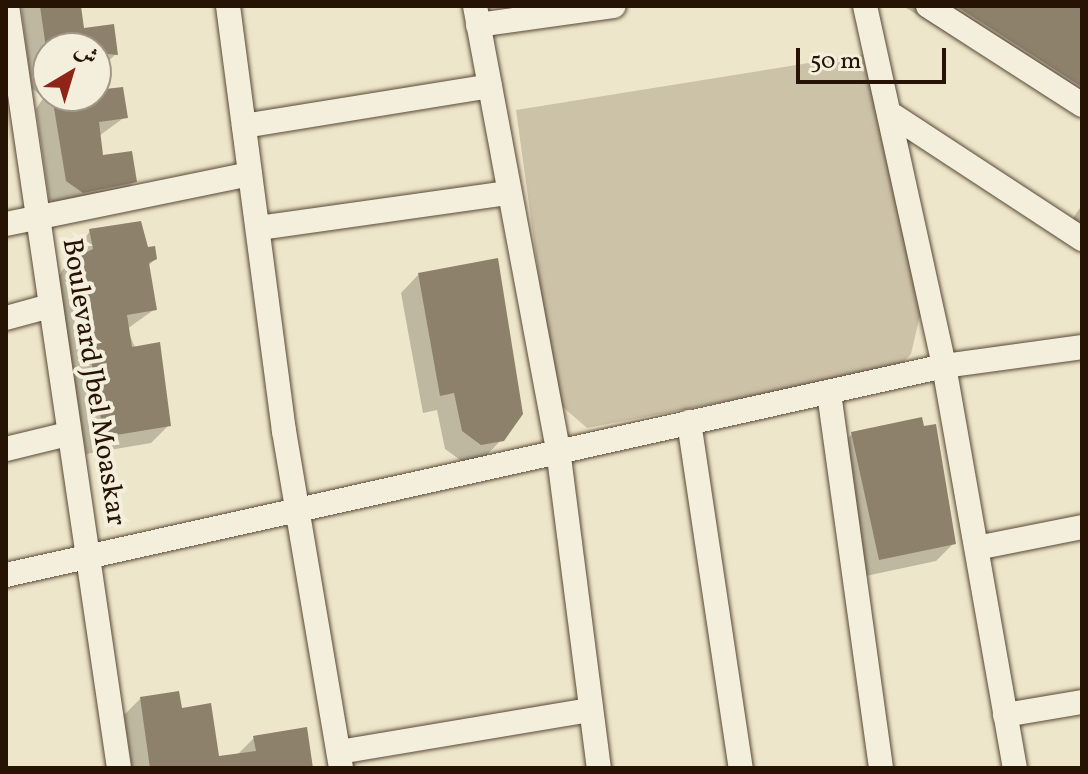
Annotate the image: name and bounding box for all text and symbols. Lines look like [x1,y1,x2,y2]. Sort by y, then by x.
north arrow [32,32,112,112]
scale bar [800,32,950,82]
text: ش [68,35,104,73]
text: 50 m [810,45,862,79]
street label: Boulevard Jbel Moaskar [54,236,132,528]

